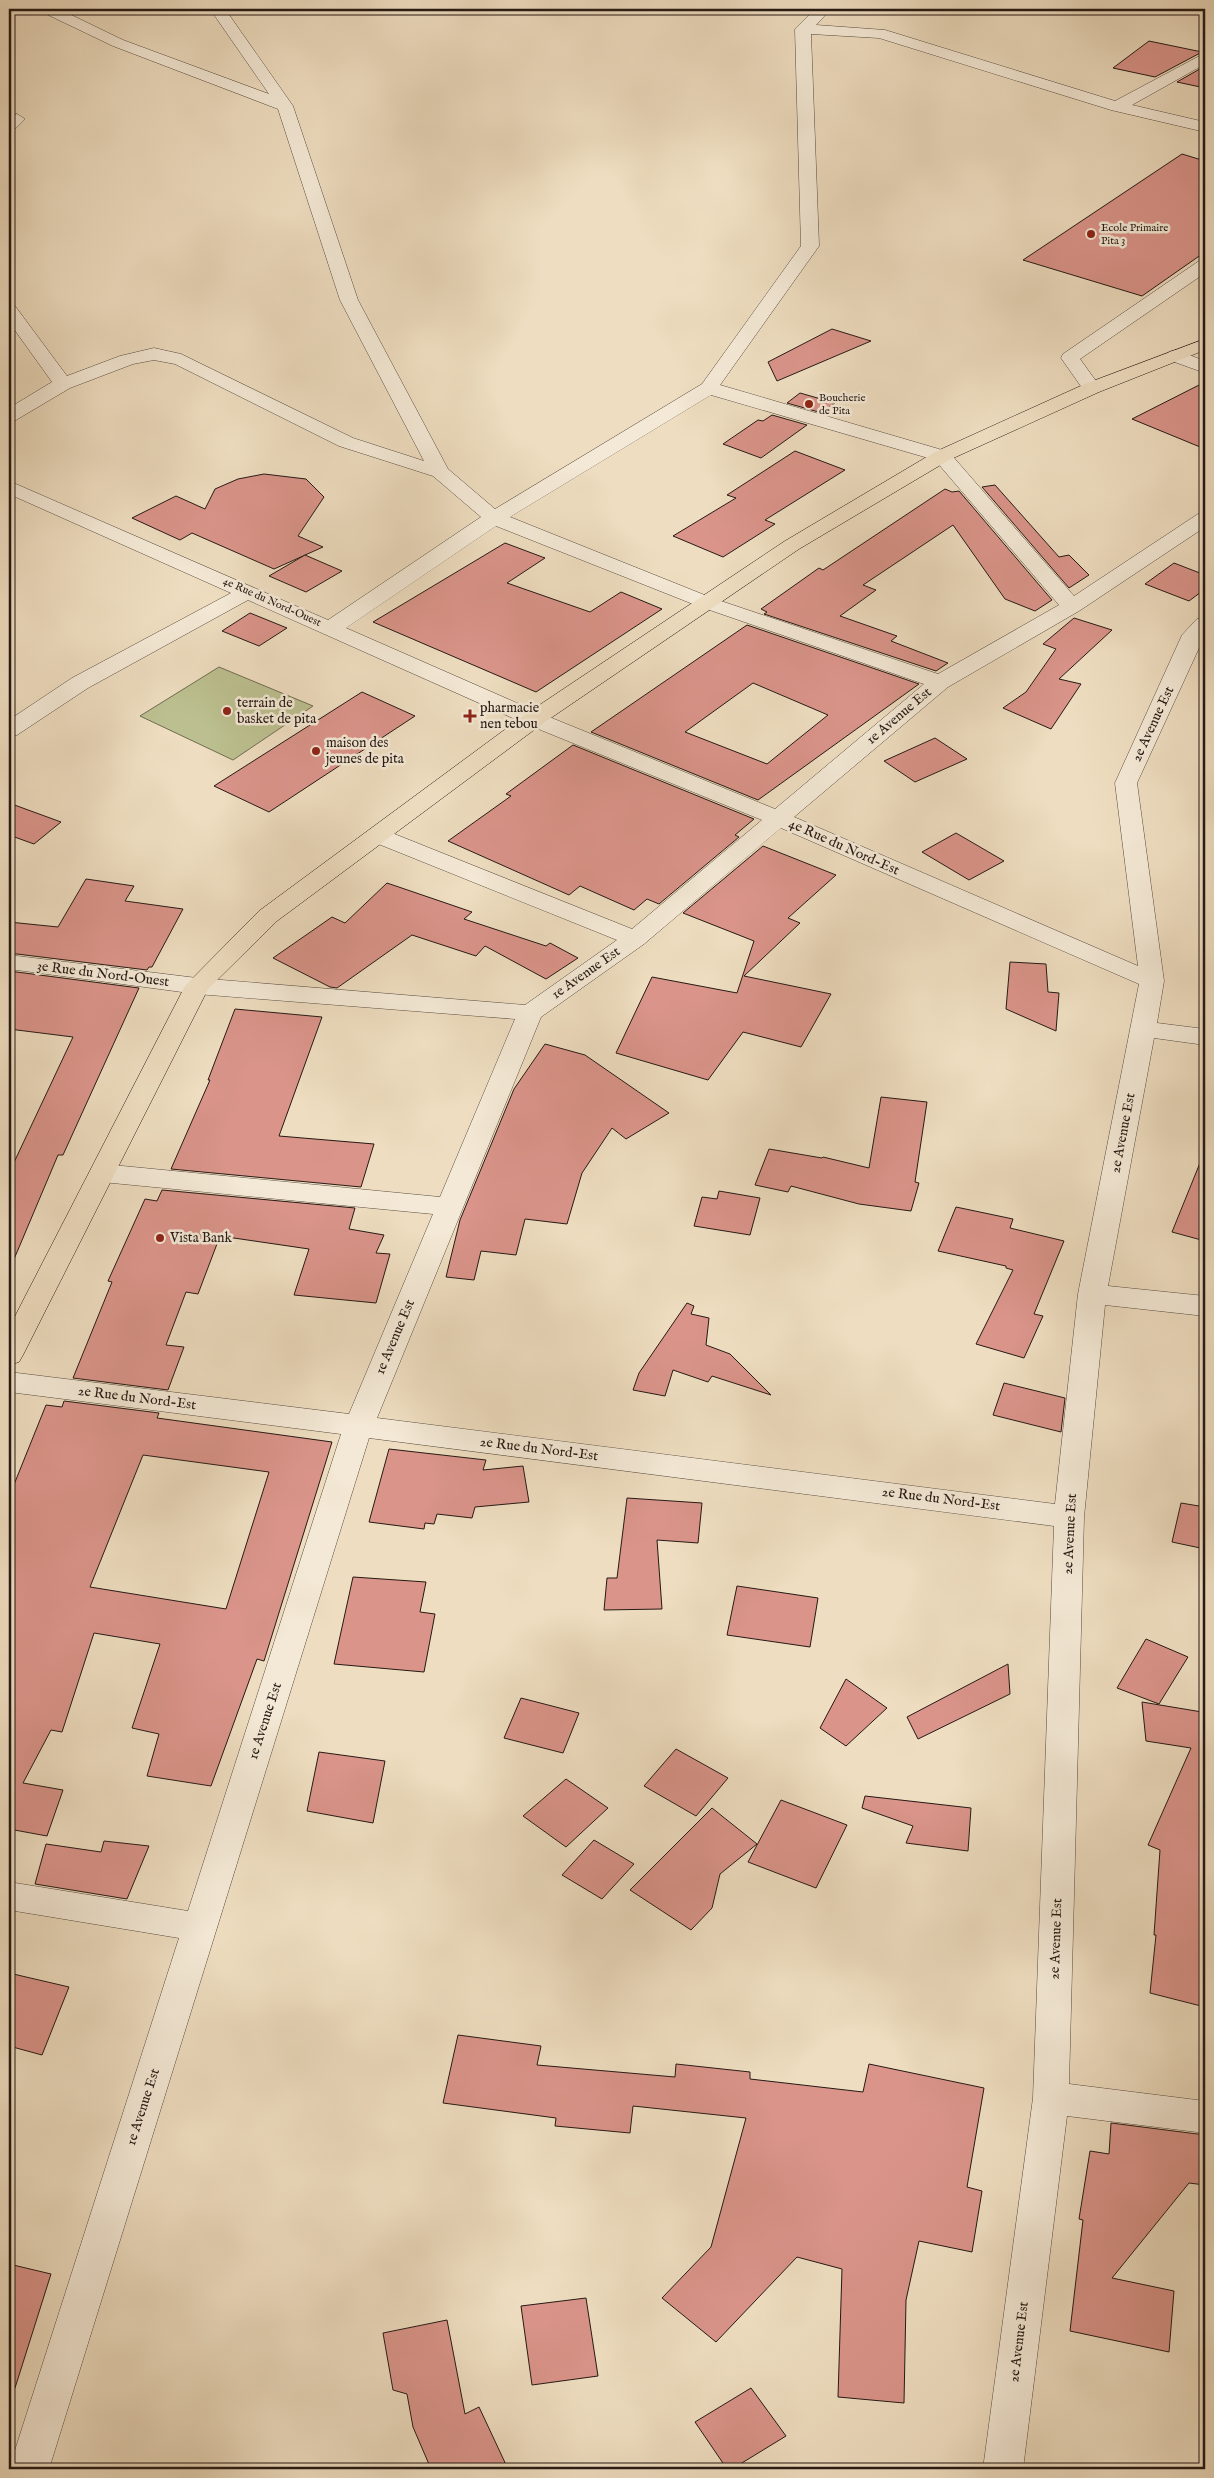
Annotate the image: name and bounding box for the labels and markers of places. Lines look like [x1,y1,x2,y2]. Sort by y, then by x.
place label: Ecole Primaire Pita 3 [1101,221,1168,248]
marker: Ecole Primaire Pita 3 [1085,228,1097,240]
place label: Boucherie de Pita [819,391,865,418]
marker: Boucherie de Pita [803,398,815,410]
place label: terrain de basket de pita [237,694,317,728]
place label: pharmacie nen tebou [480,699,540,733]
marker: terrain de basket de pita [221,705,233,717]
marker: pharmacie nen tebou [464,710,476,722]
place label: maison des jeunes de pita [324,734,405,768]
marker: maison des jeunes de pita [310,745,322,757]
place label: Vista Bank [169,1229,233,1247]
marker: Vista Bank [154,1232,166,1244]

